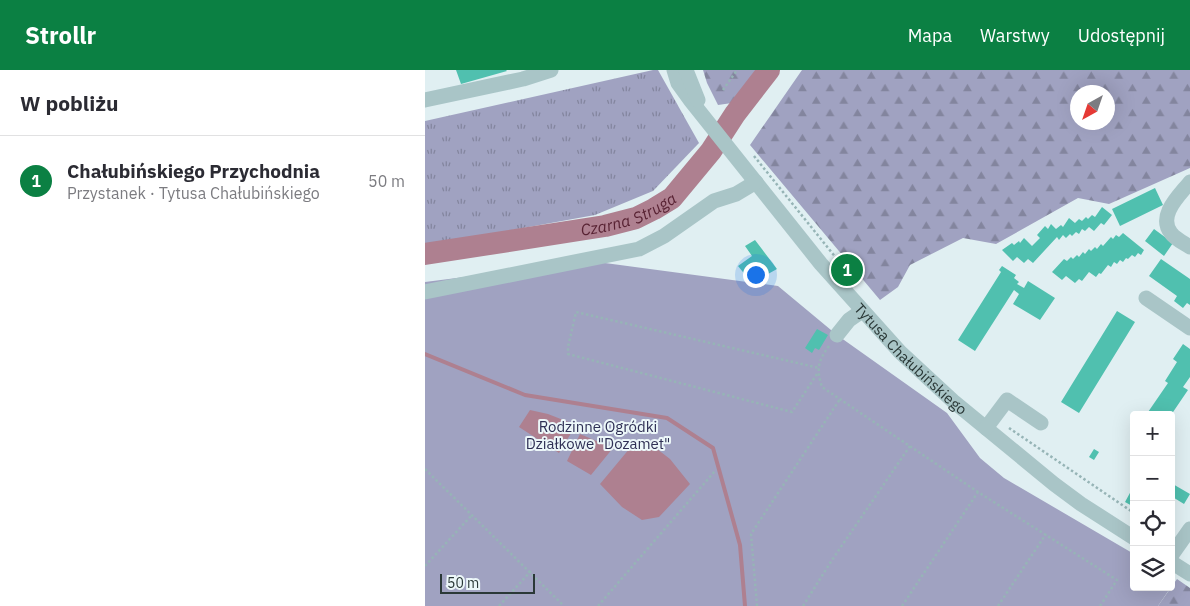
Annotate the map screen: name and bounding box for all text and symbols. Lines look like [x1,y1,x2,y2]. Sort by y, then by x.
text: Strollr [25,19,96,51]
text: Mapa [908,24,952,47]
text: Warstwy [980,24,1050,47]
text: Udostępnij [1078,24,1165,47]
north arrow [1070,85,1115,130]
text: W pobliżu [20,89,119,117]
text: Chałubińskiego Przychodnia [67,159,320,183]
text: 1 [31,171,41,191]
text: 50 m [368,171,405,191]
text: Przystanek · Tytusa Chałubińskiego [67,183,320,203]
water label: Czarna Struga [579,188,680,240]
pin: 1 [831,251,863,289]
your location [743,262,769,288]
street label: Tytusa Chałubińskiego [851,299,971,418]
map controls [1130,411,1175,591]
button: + [1130,411,1175,456]
park label: Rodzinne Ogródki Działkowe "Dozamet" [526,417,670,453]
button: − [1130,456,1175,501]
button: locate [1130,501,1175,546]
button: layers [1130,546,1175,591]
scale bar [440,571,535,594]
text: 50 m [447,574,479,592]

